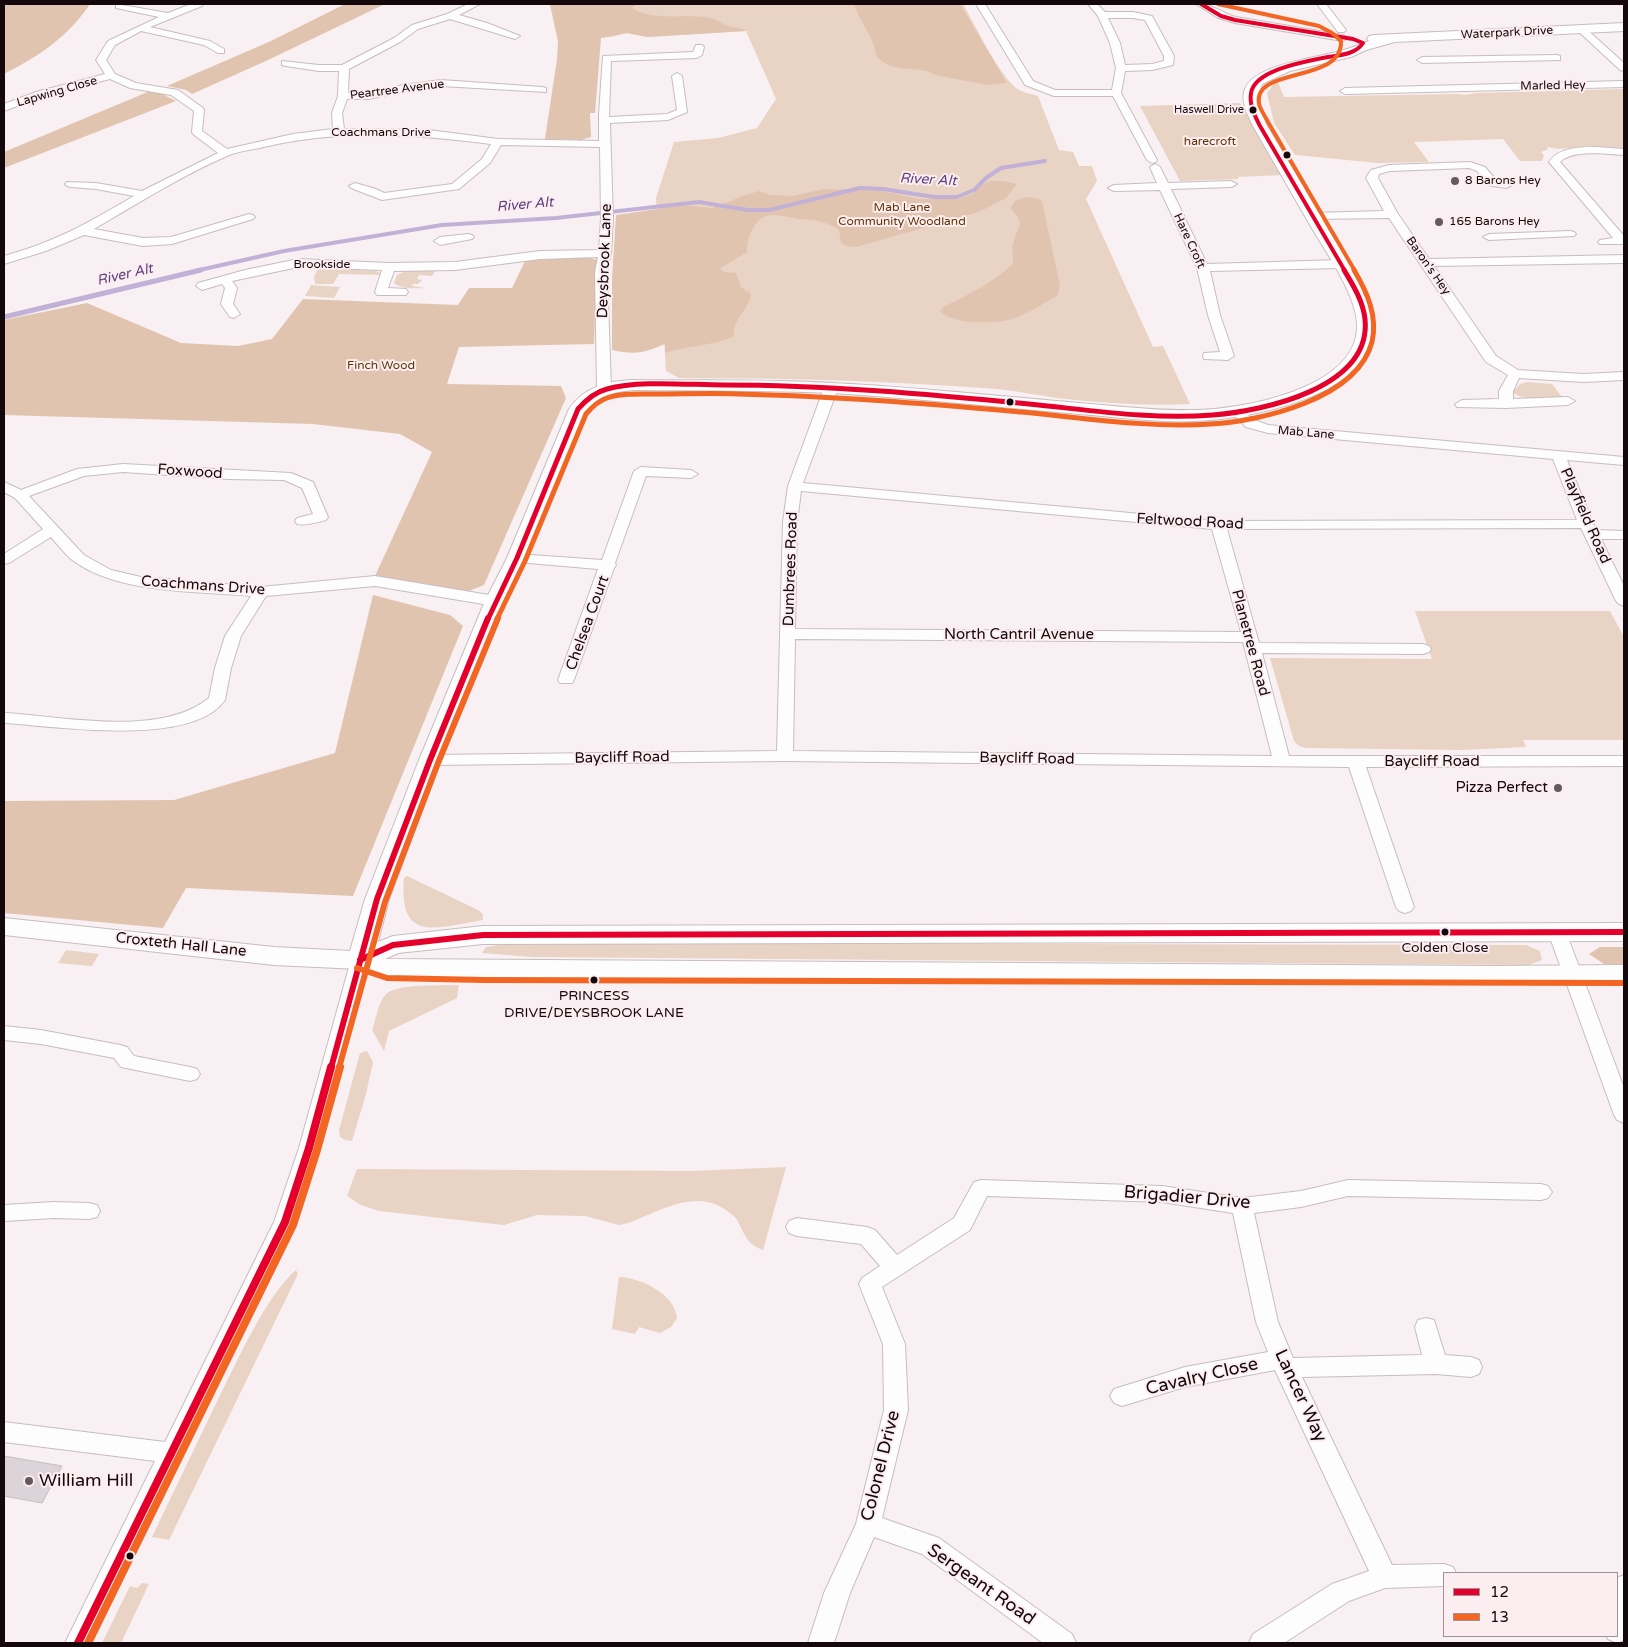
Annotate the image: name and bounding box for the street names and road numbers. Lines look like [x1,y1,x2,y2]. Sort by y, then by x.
street label: Waterpark Drive [1461,23,1553,43]
street label: Lapwing Close [15,74,99,110]
street label: Peartree Avenue [349,77,445,103]
street label: Marled Hey [1520,78,1586,94]
street label: Coachmans Drive [331,126,431,140]
street label: Deysbrook Lane [594,203,616,319]
street label: Hare Croft [1170,211,1208,271]
street label: Baron's Hey [1403,234,1453,298]
street label: Brookside [294,258,350,272]
street label: Mab Lane [1277,423,1335,443]
street label: Foxwood [157,461,223,483]
street label: Playfield Road [1556,465,1614,567]
street label: Feltwood Road [1136,510,1244,534]
street label: Dumbrees Road [780,511,802,627]
street label: Coachmans Drive [140,573,266,599]
street label: Chelsea Court [562,573,614,673]
street label: Planetree Road [1227,588,1273,698]
street label: North Cantril Avenue [944,626,1094,644]
street label: Baycliff Road [574,748,670,768]
street label: Baycliff Road [979,749,1075,769]
street label: Baycliff Road [1384,753,1480,771]
street label: Croxteth Hall Lane [115,929,247,961]
street label: Brigadier Drive [1123,1182,1251,1214]
street label: Lancer Way [1269,1346,1331,1446]
street label: Cavalry Close [1144,1354,1260,1400]
street label: Colonel Drive [857,1408,905,1524]
street label: Sergeant Road [923,1540,1039,1630]

